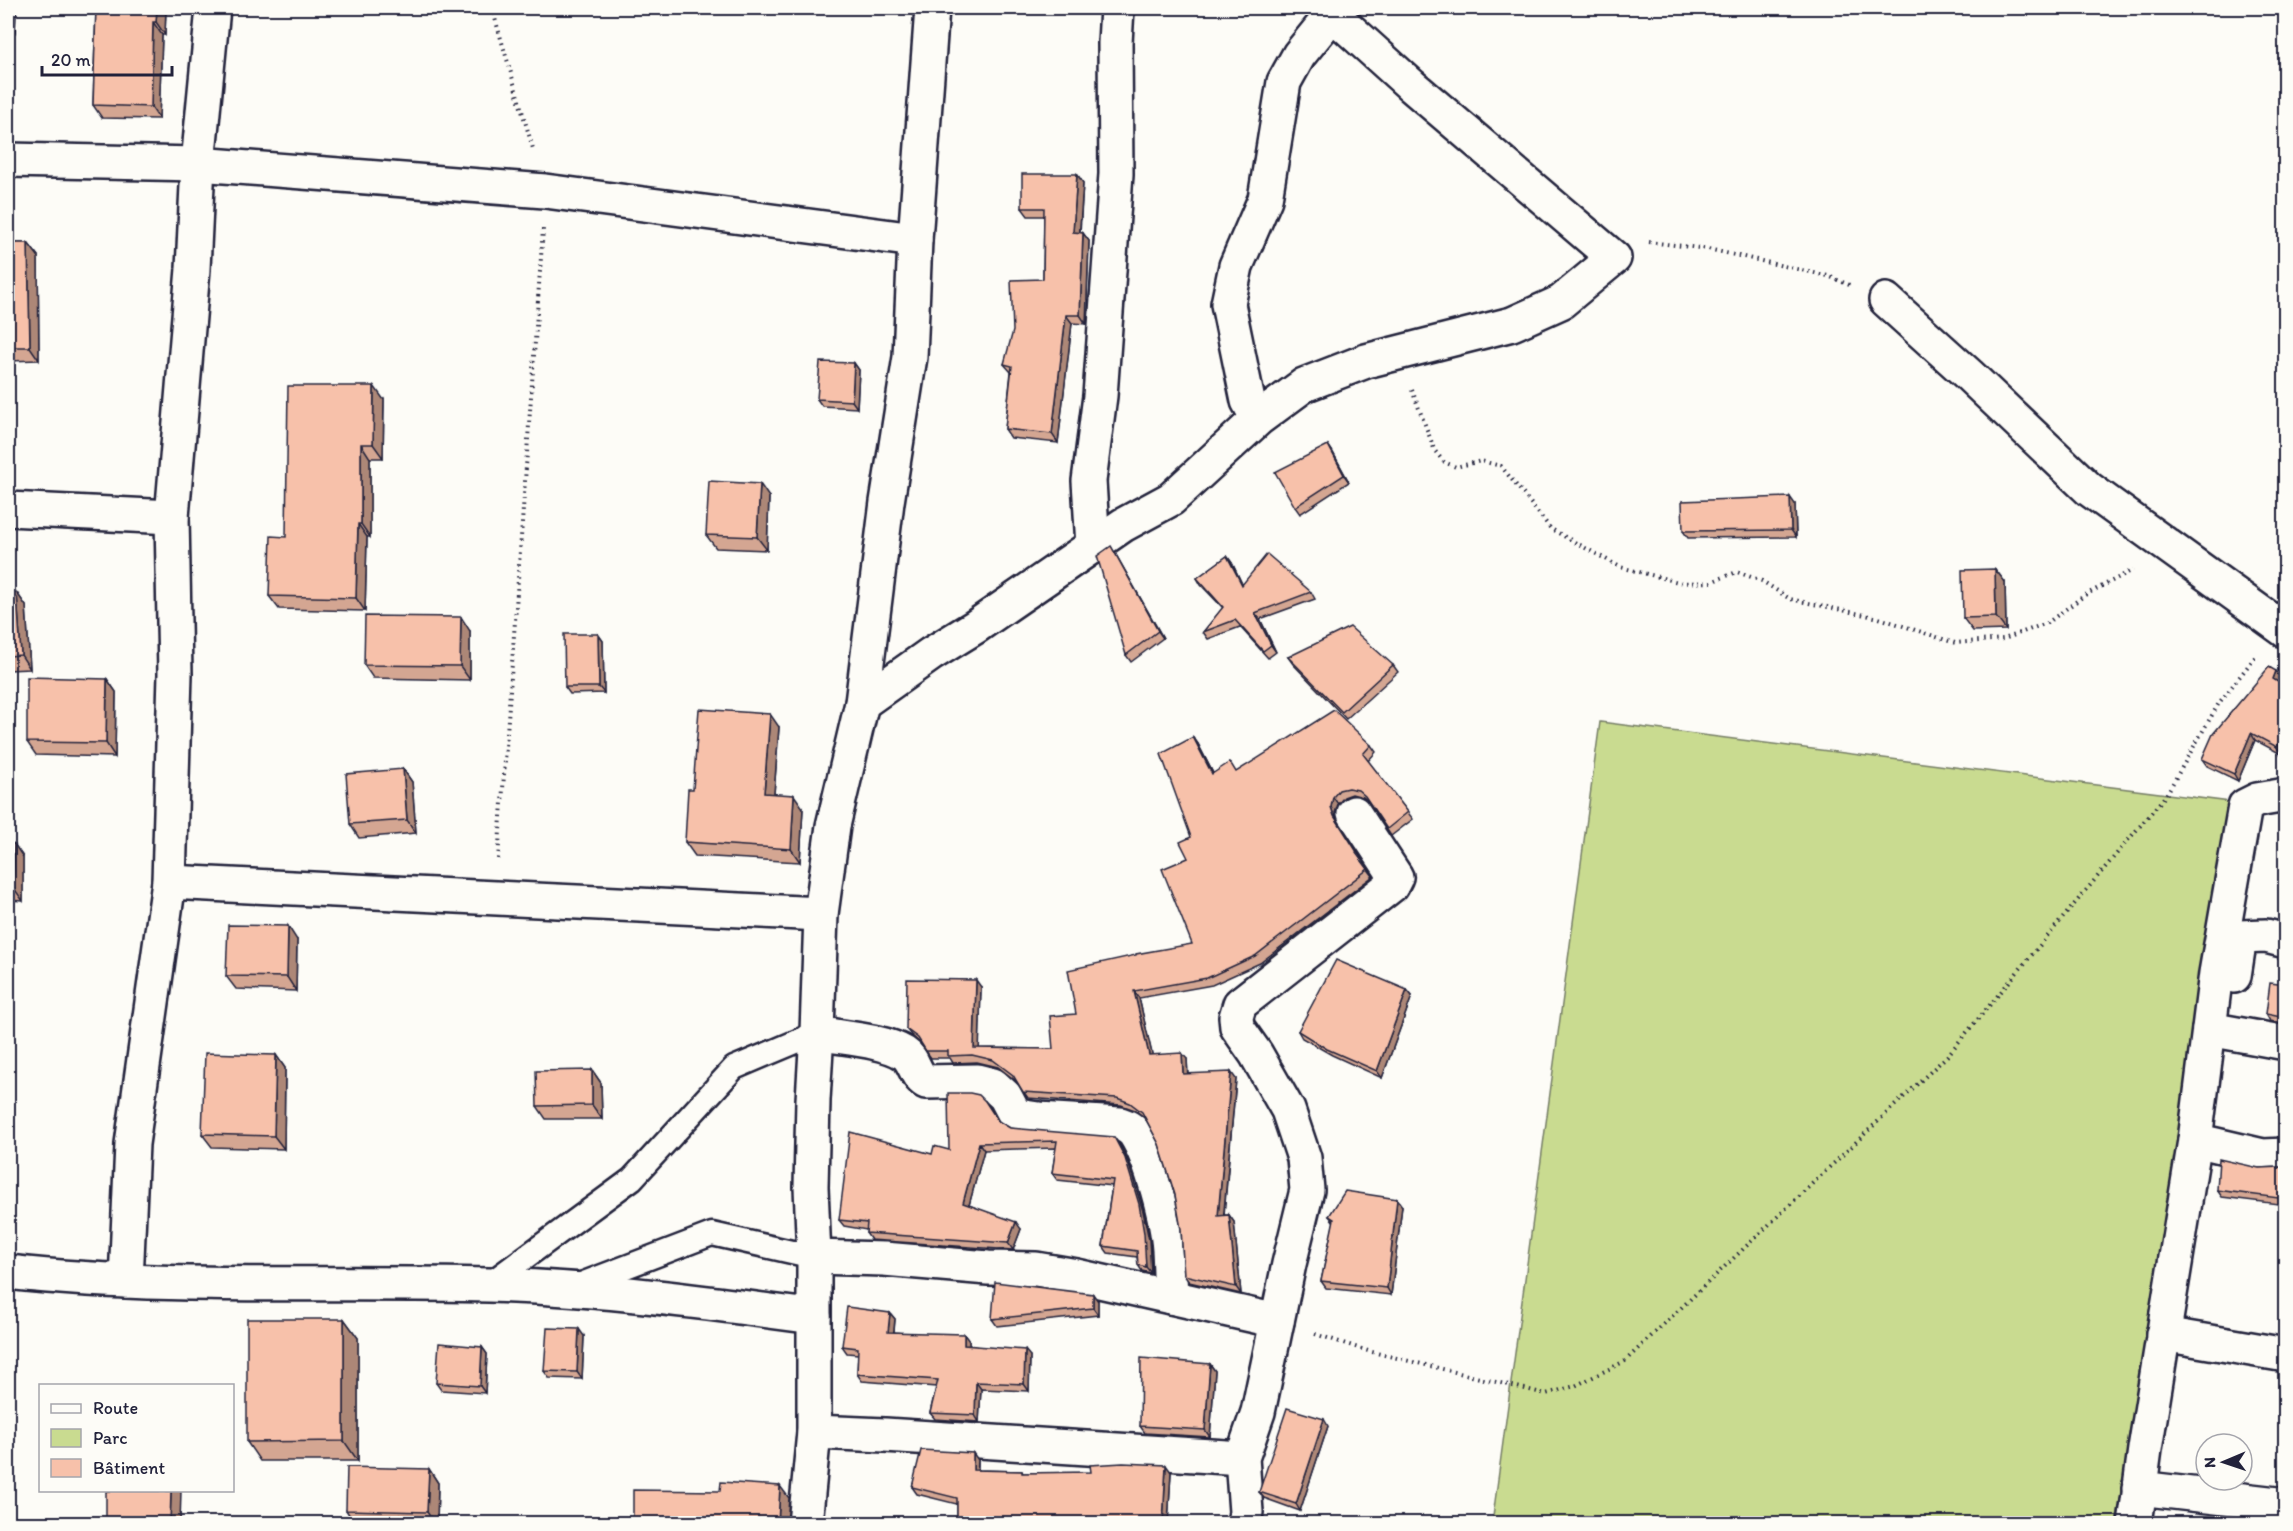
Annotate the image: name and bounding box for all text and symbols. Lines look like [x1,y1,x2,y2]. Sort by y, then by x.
scale bar [42,39,172,77]
text: 20 m [51,49,91,71]
legend [39,1384,234,1492]
text: Route [93,1397,138,1419]
text: Parc [93,1427,127,1449]
north arrow [2194,1432,2254,1492]
text: Bâtiment [93,1457,166,1479]
text: N [2200,1457,2219,1468]

